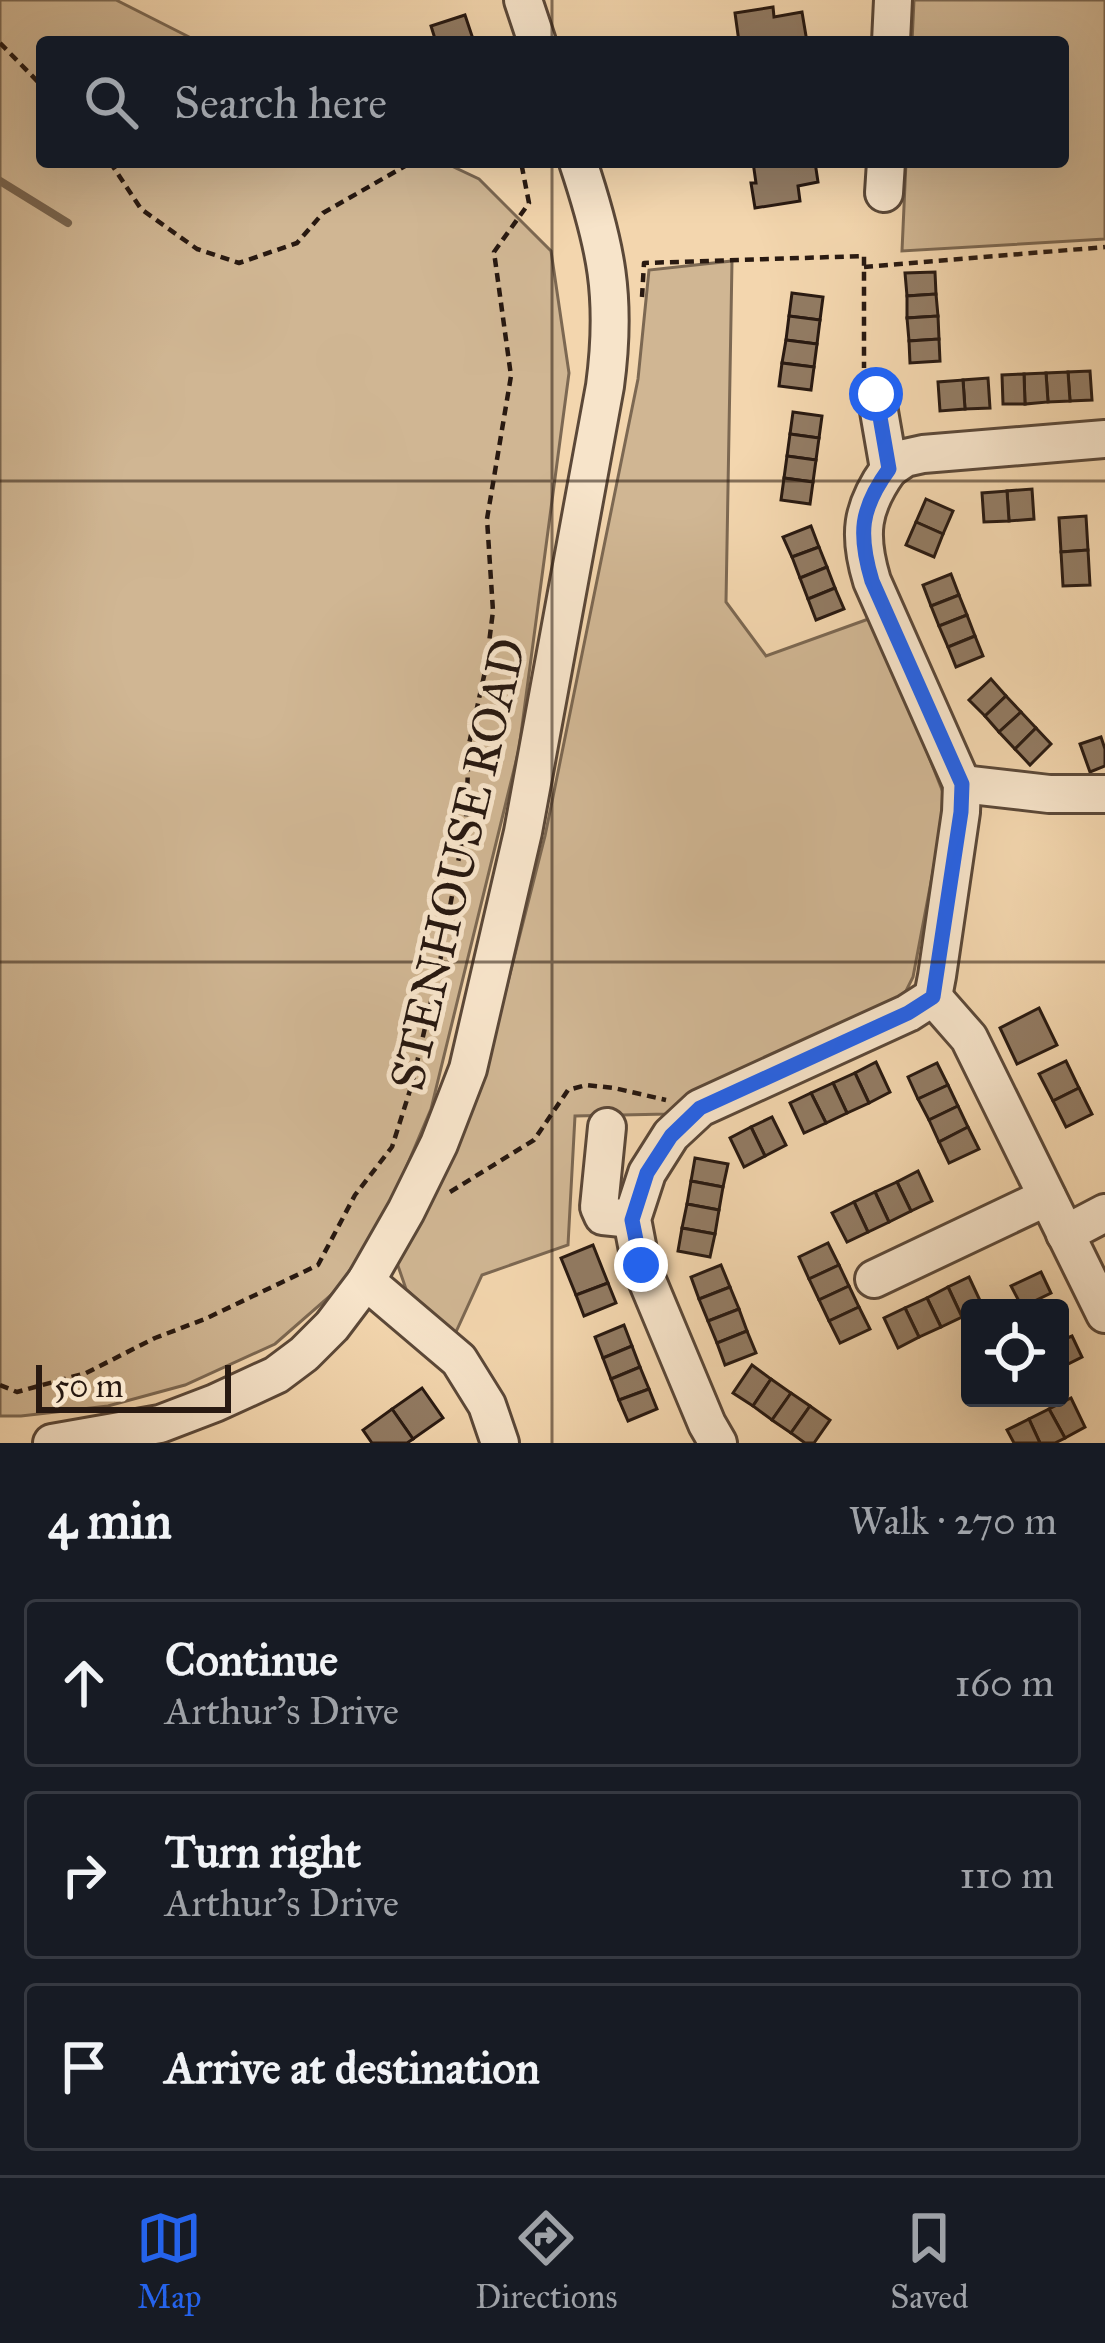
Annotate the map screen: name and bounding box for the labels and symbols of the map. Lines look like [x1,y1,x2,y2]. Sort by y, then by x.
route start [849,367,903,421]
street label: STENHOUSE ROAD [377,633,538,1096]
route end [614,1238,668,1292]
scale bar [36,1359,231,1412]

